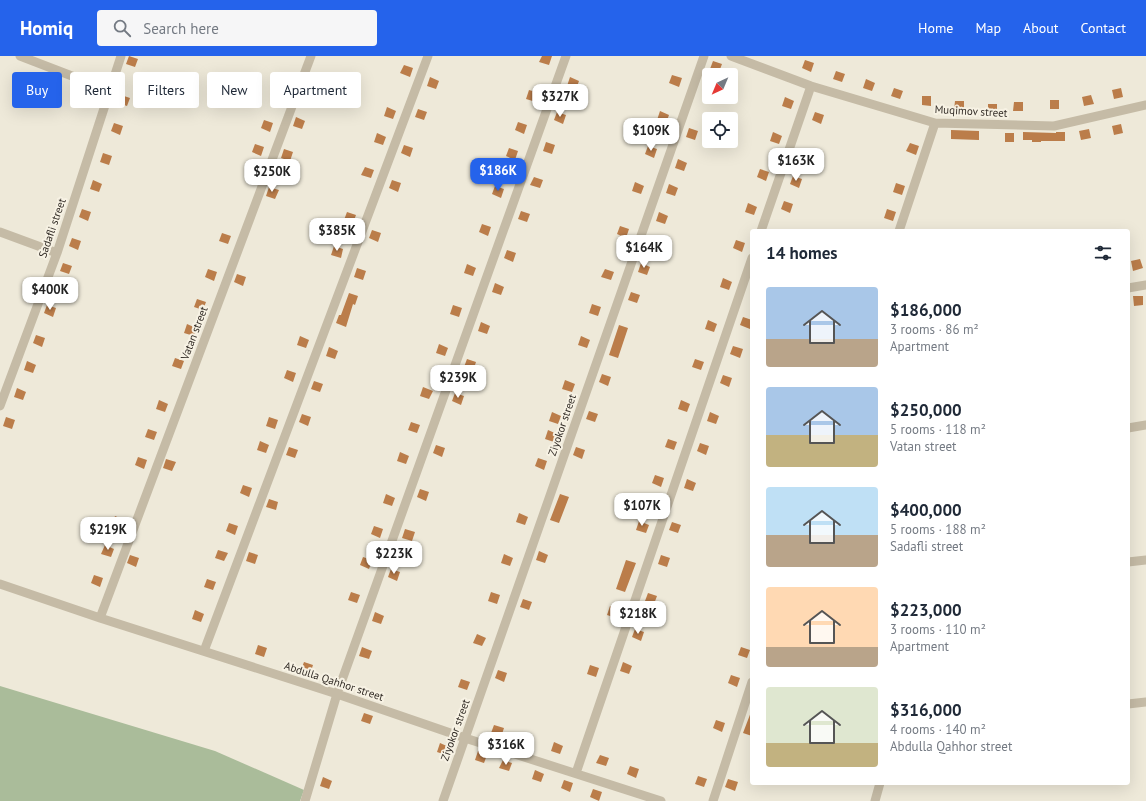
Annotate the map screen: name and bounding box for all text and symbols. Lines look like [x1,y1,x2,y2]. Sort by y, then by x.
search box [97,10,377,46]
text: Homiq [20,16,73,40]
icon: search [111,17,133,39]
text: Search here [143,19,219,38]
text: Home [918,19,953,37]
text: Map [975,19,1001,37]
text: About [1023,19,1059,37]
text: Contact [1081,19,1126,37]
north arrow [702,68,738,104]
map controls [702,68,738,148]
chip: Buy [12,72,62,108]
chip: Rent [70,72,125,108]
chip: Filters [133,72,199,108]
chip: New [207,72,262,108]
chip: Apartment [270,72,361,108]
pin: $327K [532,84,588,118]
text: $327K [541,88,579,105]
street label: Muqimov street [934,102,1008,120]
button: locate [702,112,738,148]
pin: $109K [623,118,679,152]
text: $109K [632,122,670,139]
pin: $163K [768,148,824,182]
text: $163K [777,152,815,169]
pin: $186K [470,158,526,192]
pin: $250K [244,159,300,193]
text: $186K [479,162,517,179]
text: $250K [253,163,291,180]
street label: Sadafli street [35,196,69,260]
pin: $385K [309,218,365,252]
text: $385K [318,222,356,239]
pin: $164K [616,235,672,269]
text: $164K [625,239,663,256]
text: 14 homes [766,242,837,264]
icon: filters [1092,242,1114,264]
pin: $400K [22,277,78,311]
text: $400K [31,281,69,298]
text: $186,000 [890,299,962,321]
icon: home [798,303,846,351]
street label: Vatan street [177,304,211,363]
text: 3 rooms · 86 m² [890,321,979,338]
text: Apartment [890,338,949,355]
pin: $239K [430,365,486,399]
text: $239K [439,369,477,386]
street label: Ziyokor street [545,392,579,458]
text: $250,000 [890,399,962,421]
icon: home [798,403,846,451]
text: 5 rooms · 118 m² [890,421,986,438]
text: Vatan street [890,438,956,455]
pin: $107K [614,493,670,527]
text: $107K [623,497,661,514]
text: $400,000 [890,499,962,521]
icon: home [798,503,846,551]
pin: $219K [80,517,136,551]
text: $219K [89,521,127,538]
text: 5 rooms · 188 m² [890,521,986,538]
text: Sadafli street [890,538,963,555]
pin: $223K [366,541,422,575]
text: $223K [375,545,413,562]
text: $223,000 [890,599,962,621]
pin: $218K [610,601,666,635]
icon: home [798,603,846,651]
text: $218K [619,605,657,622]
text: 3 rooms · 110 m² [890,621,986,638]
text: Apartment [890,638,949,655]
street label: Abdulla Qahhor street [283,658,386,704]
street label: Ziyokor street [437,697,473,763]
text: $316,000 [890,699,962,721]
icon: home [798,703,846,751]
text: 4 rooms · 140 m² [890,721,986,738]
pin: $316K [478,732,534,766]
text: $316K [487,736,525,753]
text: Abdulla Qahhor street [890,738,1012,755]

